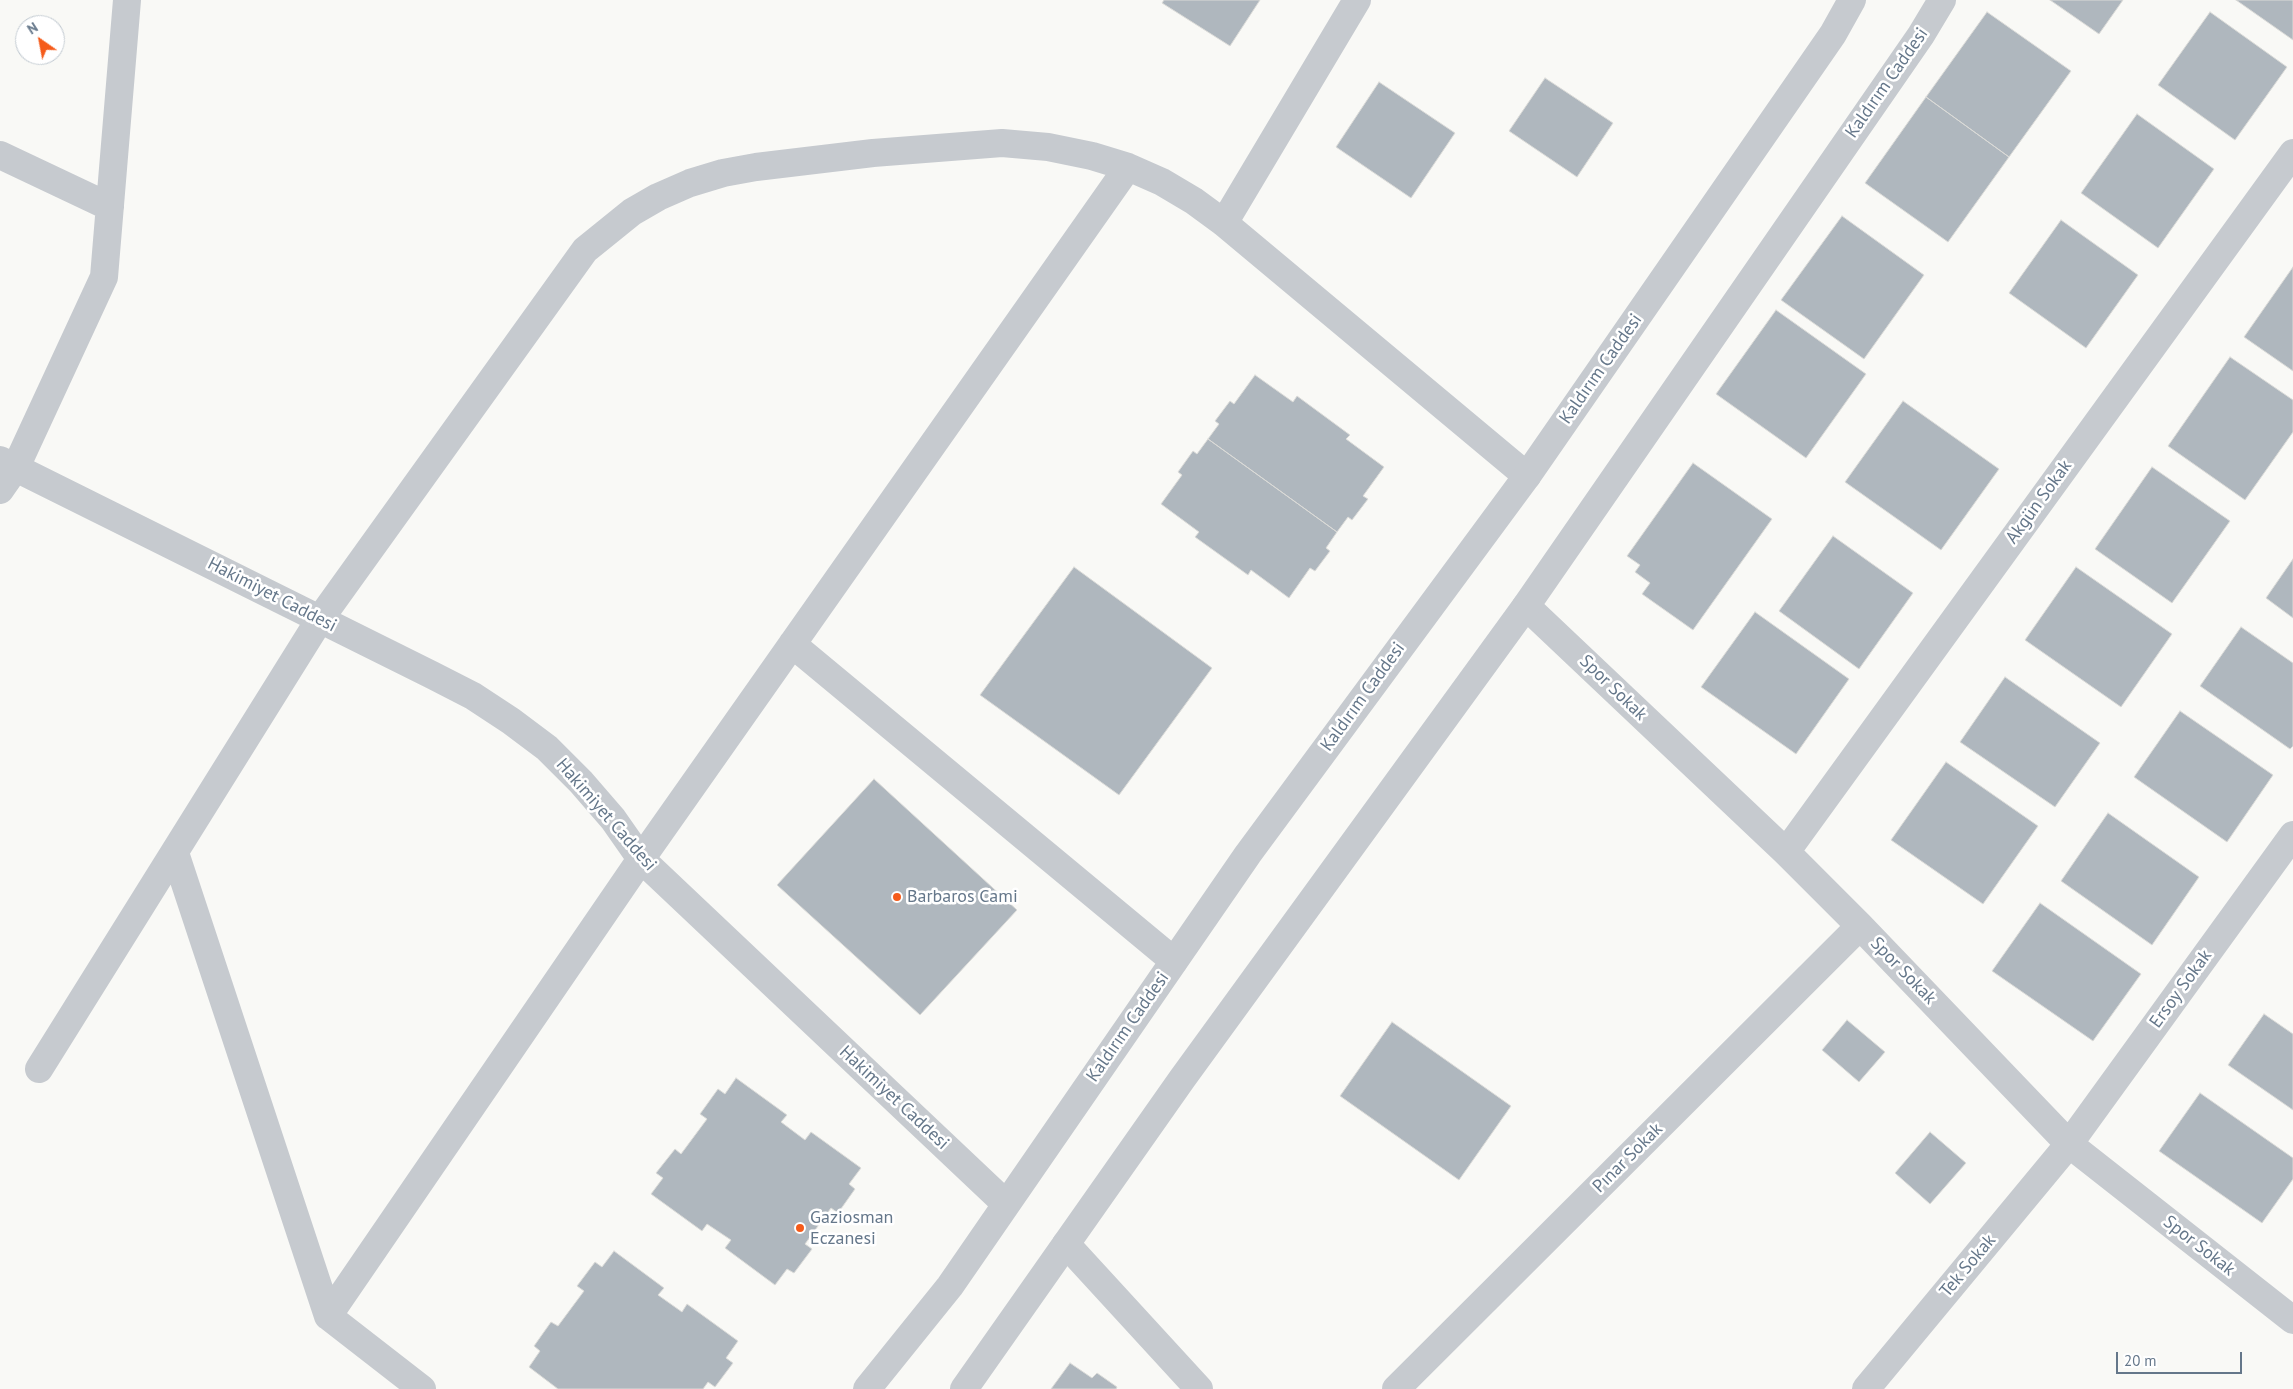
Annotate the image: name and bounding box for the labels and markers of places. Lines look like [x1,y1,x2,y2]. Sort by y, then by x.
place label: Barbaros Cami [907,886,1018,908]
marker: Barbaros Cami [891,891,903,903]
place label: Gaziosman Eczanesi [810,1207,893,1250]
marker: Gaziosman Eczanesi [794,1222,806,1234]

